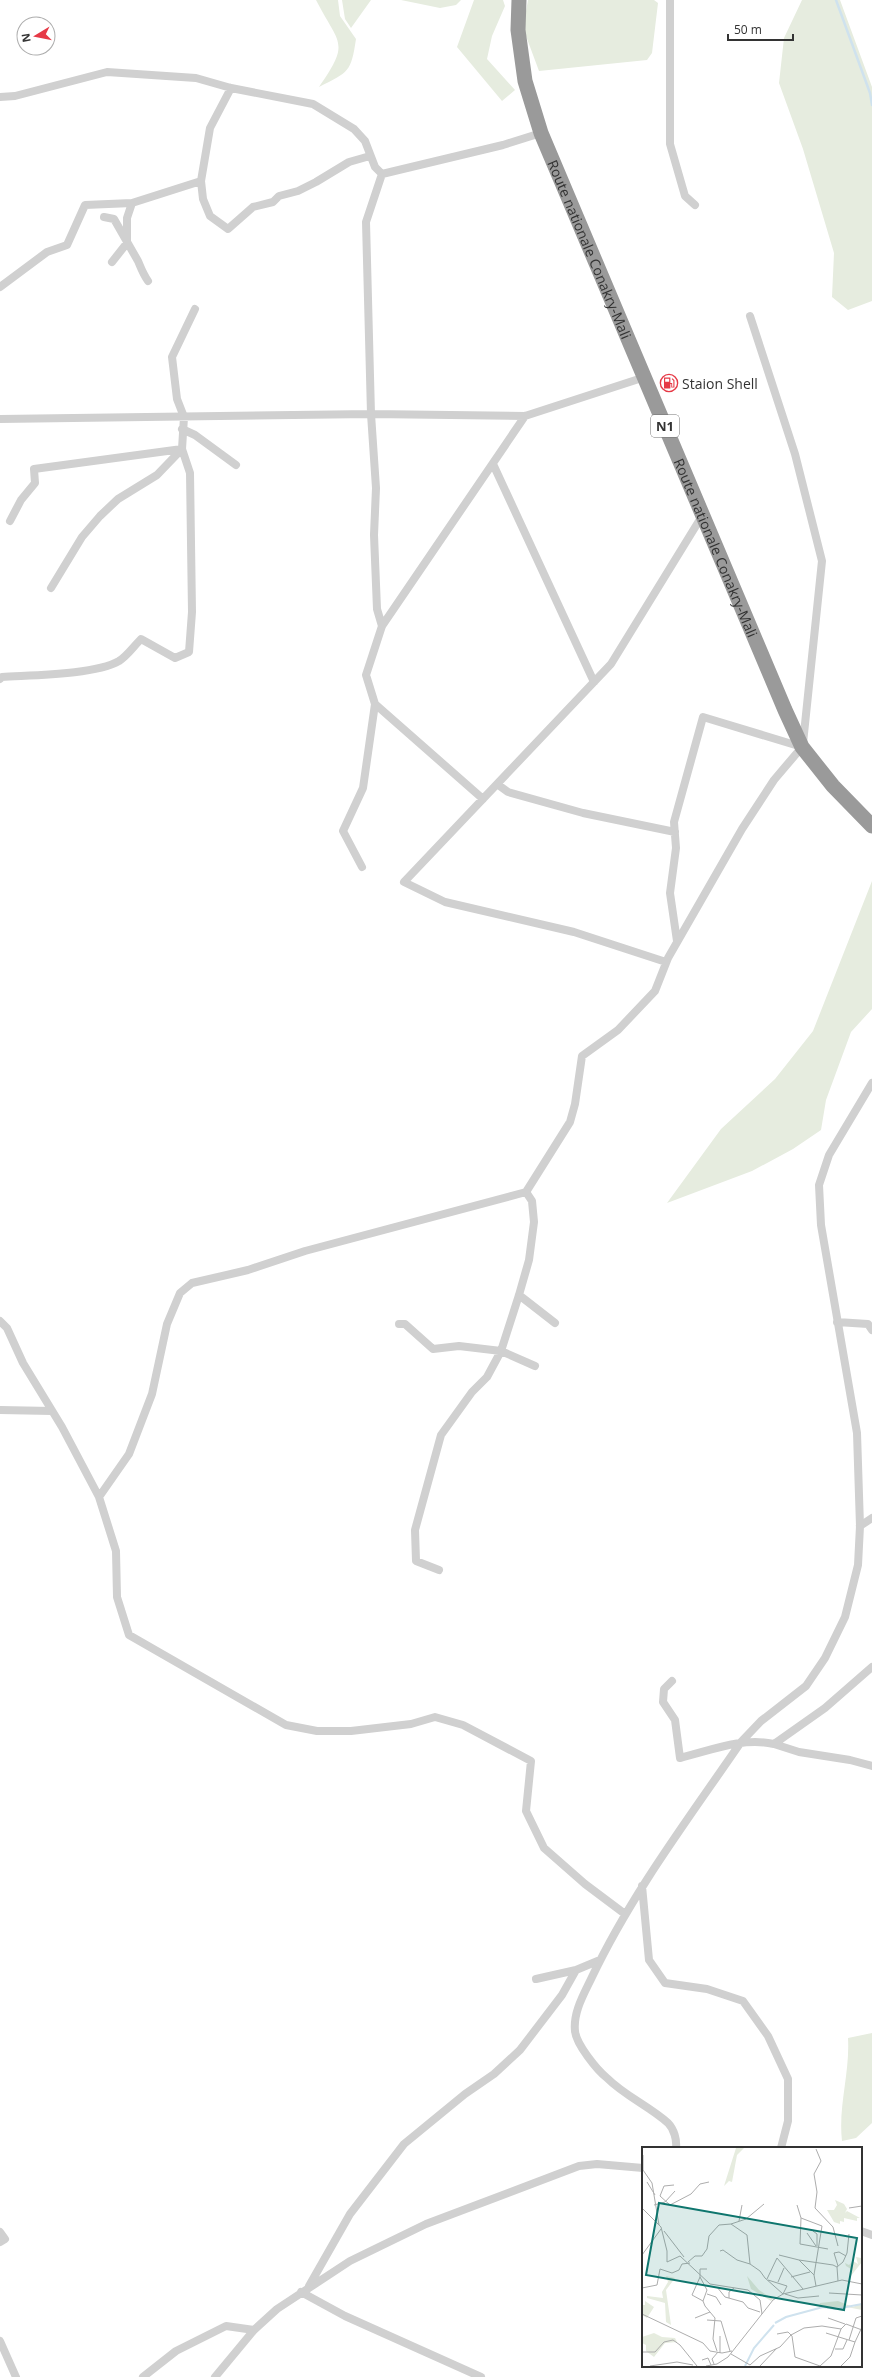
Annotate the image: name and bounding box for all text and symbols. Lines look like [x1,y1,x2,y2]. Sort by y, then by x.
north arrow [16,16,56,56]
scale bar [728,16,793,42]
text: 50 m [734,21,762,38]
text: N [17,32,34,44]
street label: Route nationale Conakry-Mali [544,157,636,342]
fuel station icon: Staion Shell [659,373,679,393]
place label: Staion Shell [682,374,758,393]
road number: N1 [651,415,679,437]
street label: Route nationale Conakry-Mali [670,455,763,640]
inset map [642,2147,862,2367]

